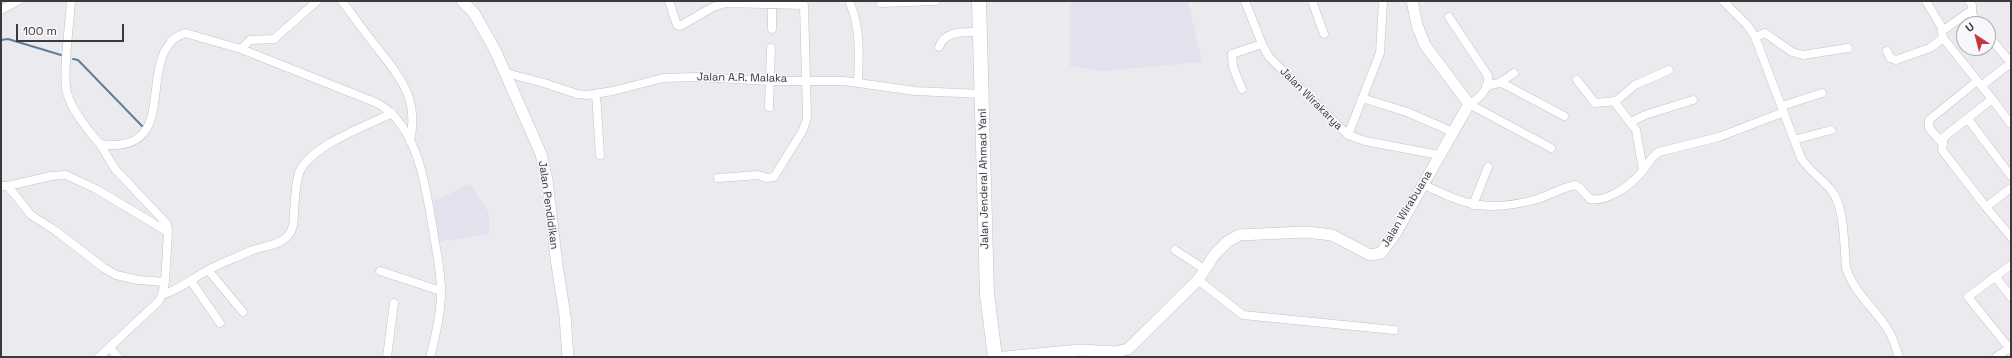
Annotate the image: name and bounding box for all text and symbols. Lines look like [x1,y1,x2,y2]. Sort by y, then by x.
scale bar [18,16,126,42]
north arrow [1956,16,1996,56]
text: U [1962,19,1977,35]
text: 100 m [23,23,57,39]
street label: Jalan Wirakarya [1277,65,1345,133]
street label: Jalan A.R. Malaka [697,71,787,85]
street label: Jalan Jenderal Ahmad Yani [976,108,992,250]
street label: Jalan Pendidikan [535,160,561,250]
street label: Jalan Wirabuana [1379,168,1435,250]

